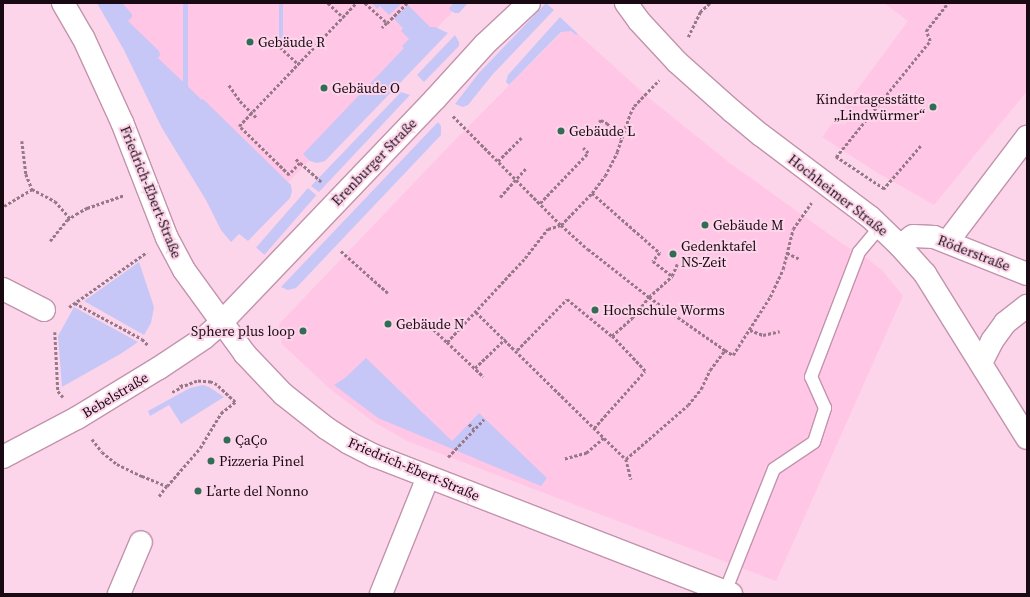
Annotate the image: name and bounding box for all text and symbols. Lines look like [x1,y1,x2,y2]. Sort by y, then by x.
place label: Gebäude R [258,34,325,50]
marker: Gebäude R [245,37,255,47]
place label: Gebäude O [332,80,400,96]
marker: Gebäude O [319,83,329,93]
place label: Kindertagesstätte „Lindwürmer“ [816,91,925,124]
marker: Kindertagesstätte „Lindwürmer“ [928,102,938,112]
street label: Erenburger Straße [328,115,420,209]
street label: Friedrich-Ebert-Straße [117,123,185,261]
place label: Gebäude L [569,123,635,139]
marker: Gebäude L [556,126,566,136]
street label: Hochheimer Straße [785,151,891,239]
place label: Gebäude M [713,217,784,233]
marker: Gebäude M [700,220,710,230]
street label: Röderstraße [935,231,1013,275]
place label: Gedenktafel NS-Zeit [681,238,757,270]
marker: Gedenktafel NS-Zeit [668,249,678,259]
place label: Hochschule Worms [603,302,725,318]
marker: Hochschule Worms [590,305,600,315]
place label: Gebäude N [396,316,464,332]
marker: Gebäude N [383,319,393,329]
place label: Sphere plus loop [191,323,295,339]
marker: Sphere plus loop [298,326,308,336]
street label: Bebelstraße [79,369,151,421]
place label: ÇaÇo [235,432,267,448]
street label: Friedrich-Ebert-Straße [346,434,482,504]
marker: ÇaÇo [222,435,232,445]
place label: Pizzeria Pinel [219,453,304,469]
marker: Pizzeria Pinel [206,456,216,466]
place label: L’arte del Nonno [206,483,308,499]
marker: L’arte del Nonno [193,486,203,496]

